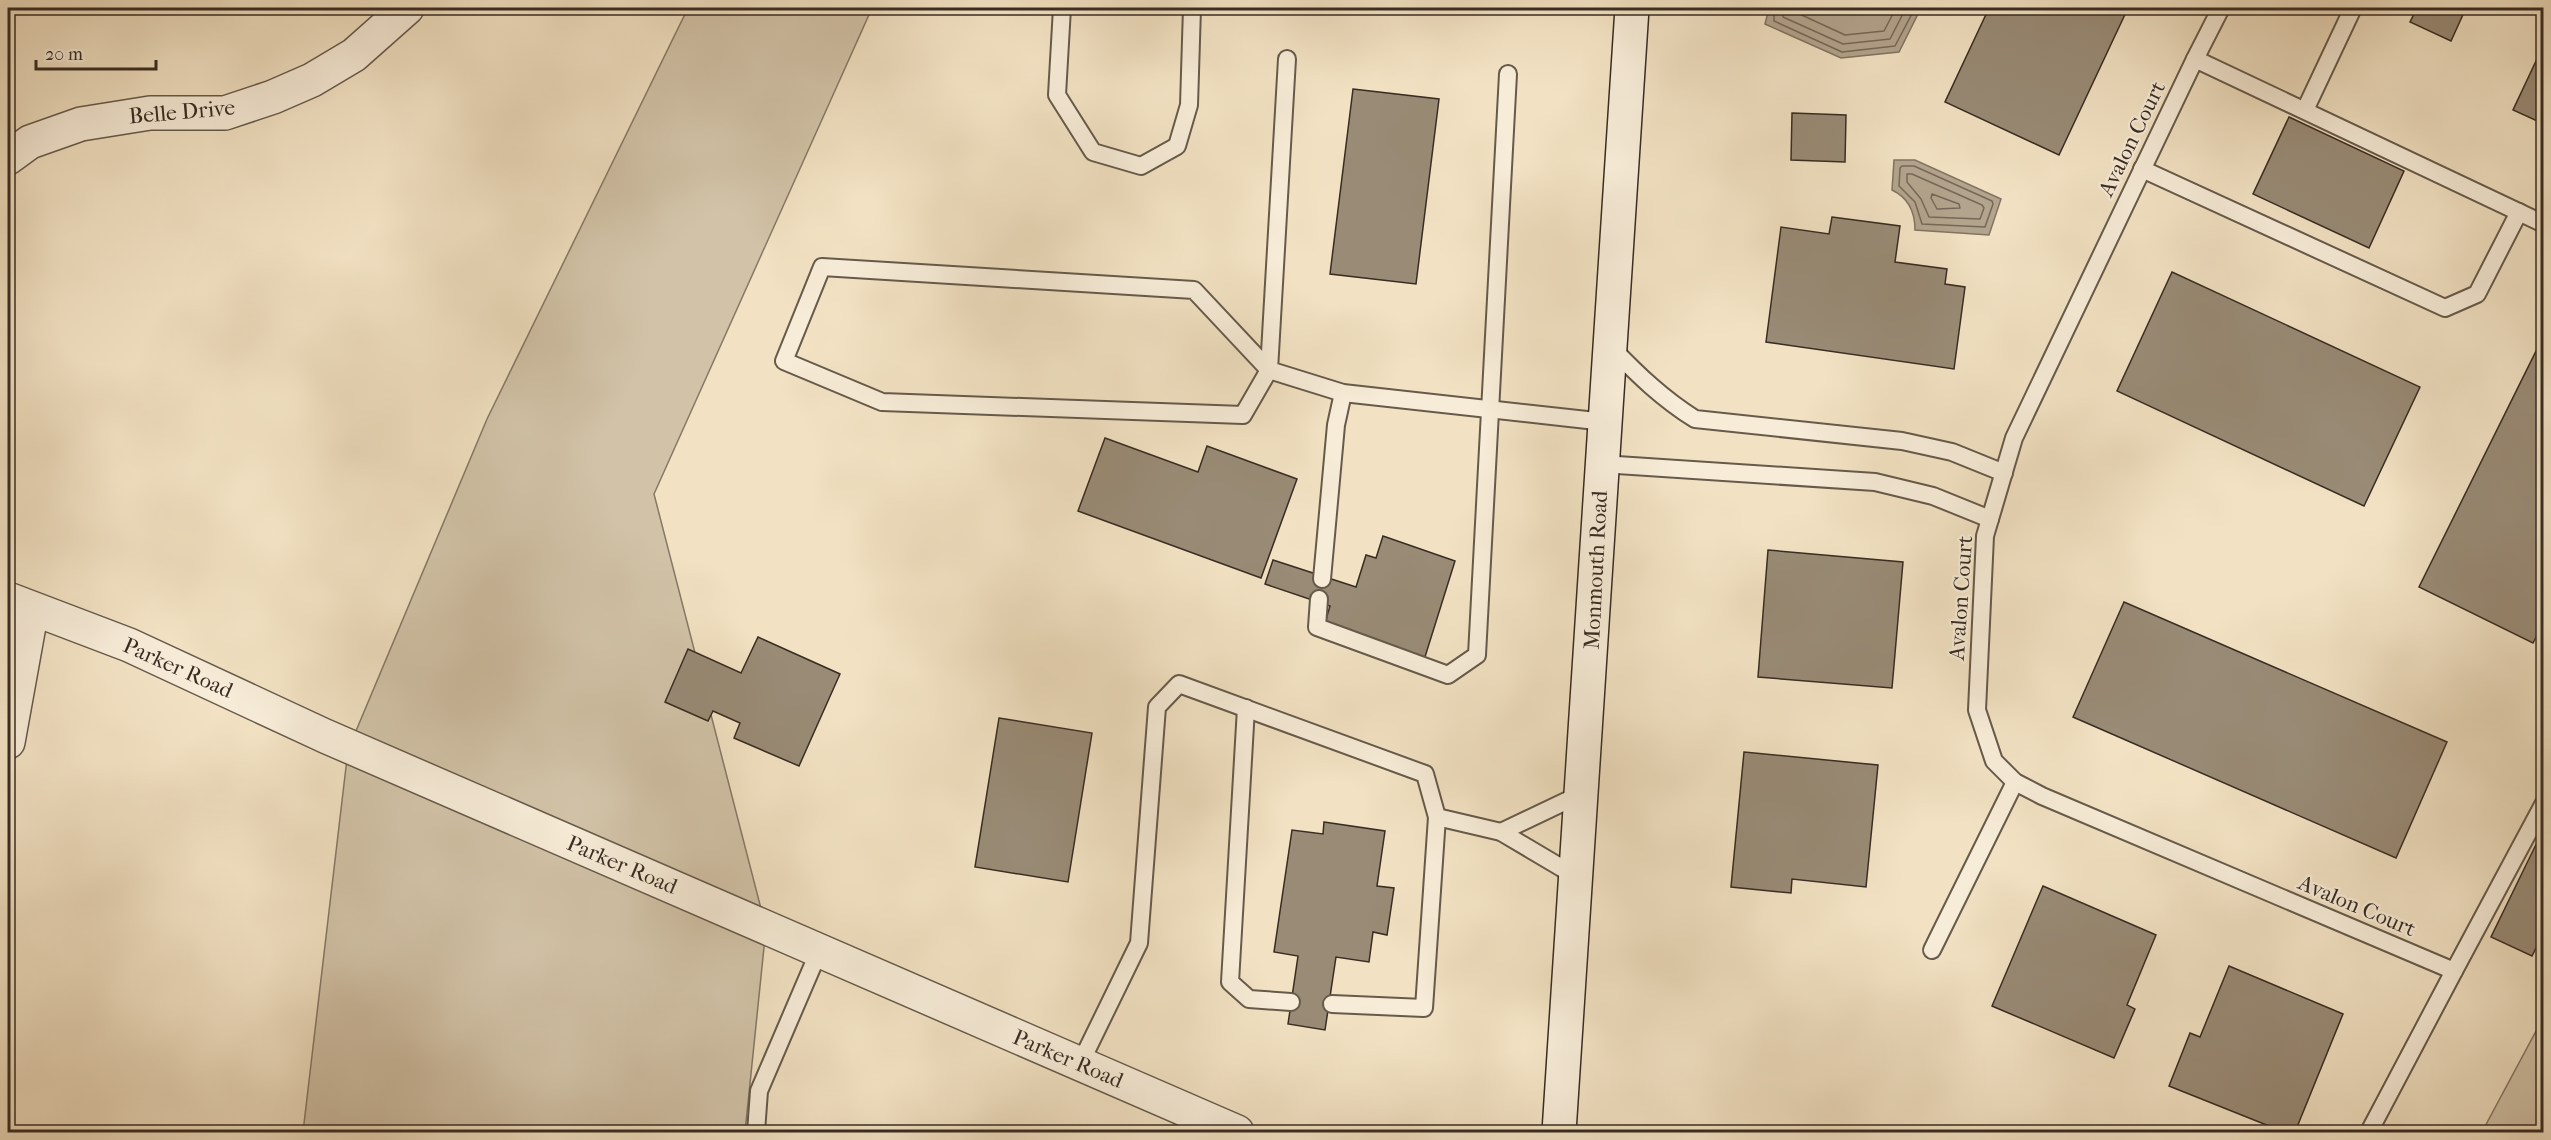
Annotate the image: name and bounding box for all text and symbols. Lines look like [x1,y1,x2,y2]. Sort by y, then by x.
scale bar [36,33,156,71]
text: 20 m [45,44,83,65]
street label: Avalon Court [2093,77,2171,202]
street label: Belle Drive [128,94,236,130]
street label: Monmouth Road [1579,489,1613,650]
street label: Avalon Court [1944,535,1978,662]
street label: Parker Road [119,632,238,704]
street label: Parker Road [563,830,682,900]
street label: Avalon Court [2294,869,2420,942]
street label: Parker Road [1009,1024,1128,1094]

